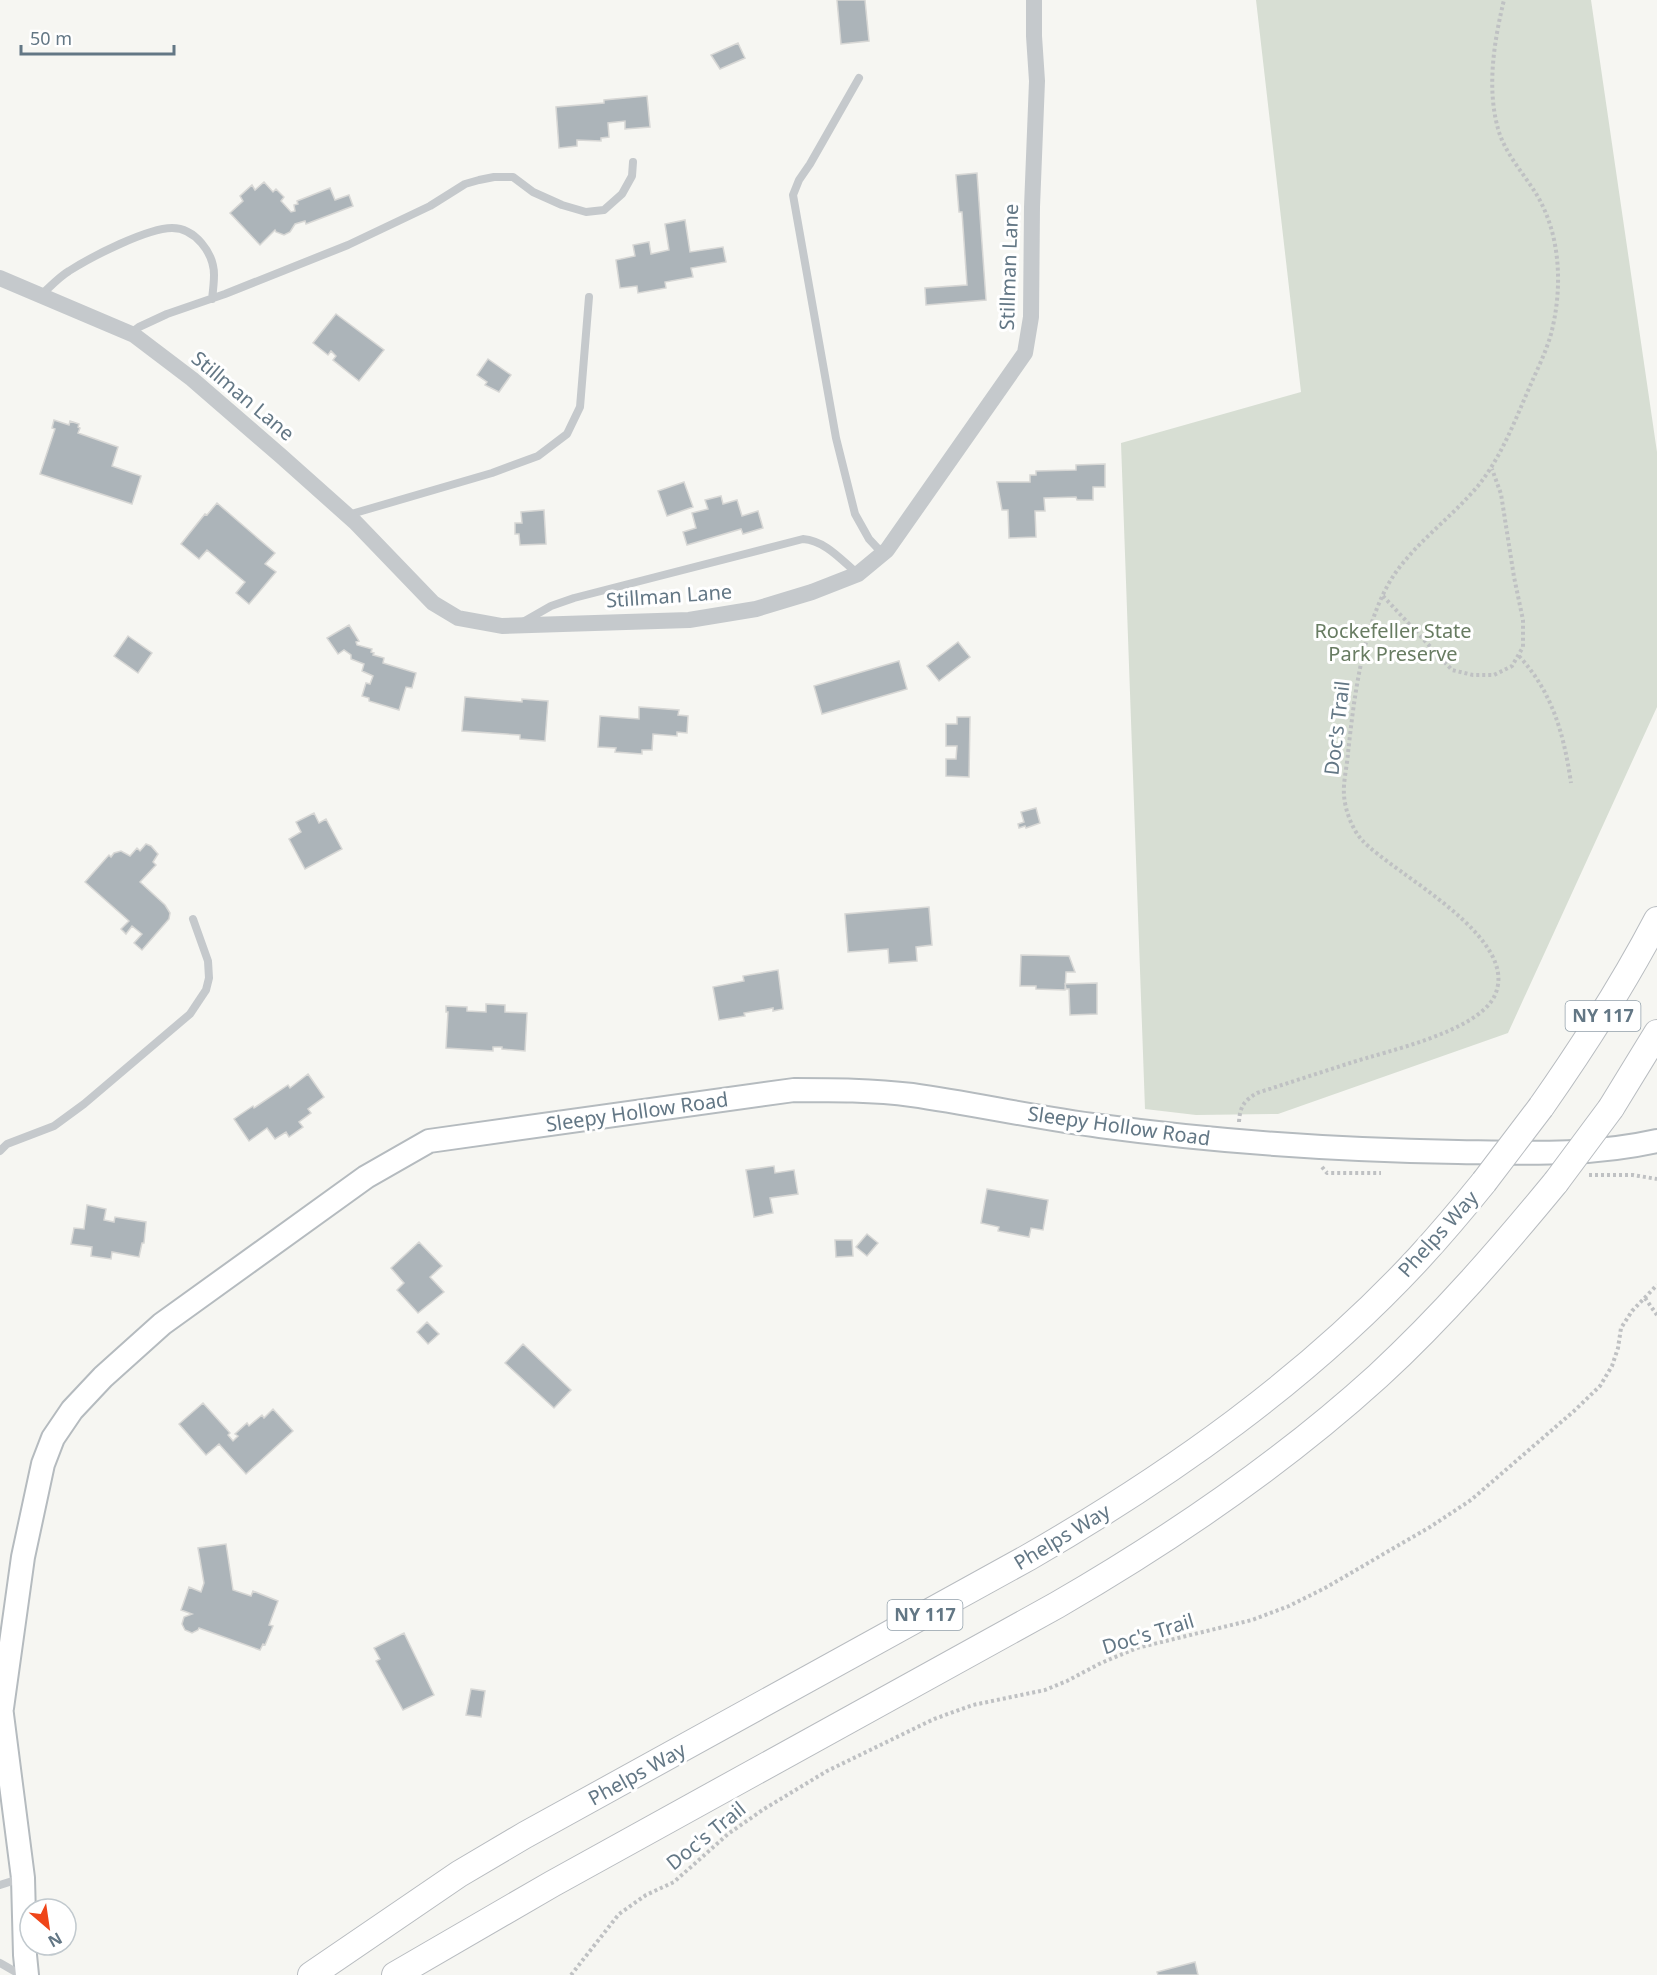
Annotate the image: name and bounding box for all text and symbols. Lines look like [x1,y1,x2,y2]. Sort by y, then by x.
scale bar [21,18,174,56]
text: 50 m [30,26,72,50]
street label: Stillman Lane [993,203,1024,331]
street label: Stillman Lane [186,345,300,447]
street label: Stillman Lane [605,578,733,613]
park label: Rockefeller State Park Preserve [1314,617,1472,667]
street label: Doc's Trail [1317,679,1356,777]
road number: NY 117 [1566,1001,1640,1031]
street label: Sleepy Hollow Road [544,1085,730,1138]
street label: Sleepy Hollow Road [1026,1099,1212,1152]
street label: Phelps Way [1392,1184,1484,1283]
street label: Phelps Way [1009,1497,1115,1576]
road number: NY 117 [888,1600,962,1630]
street label: Doc's Trail [1099,1607,1197,1660]
street label: Phelps Way [583,1735,691,1811]
street label: Doc's Trail [660,1795,751,1876]
north arrow [18,1897,78,1957]
text: N [44,1927,66,1953]

